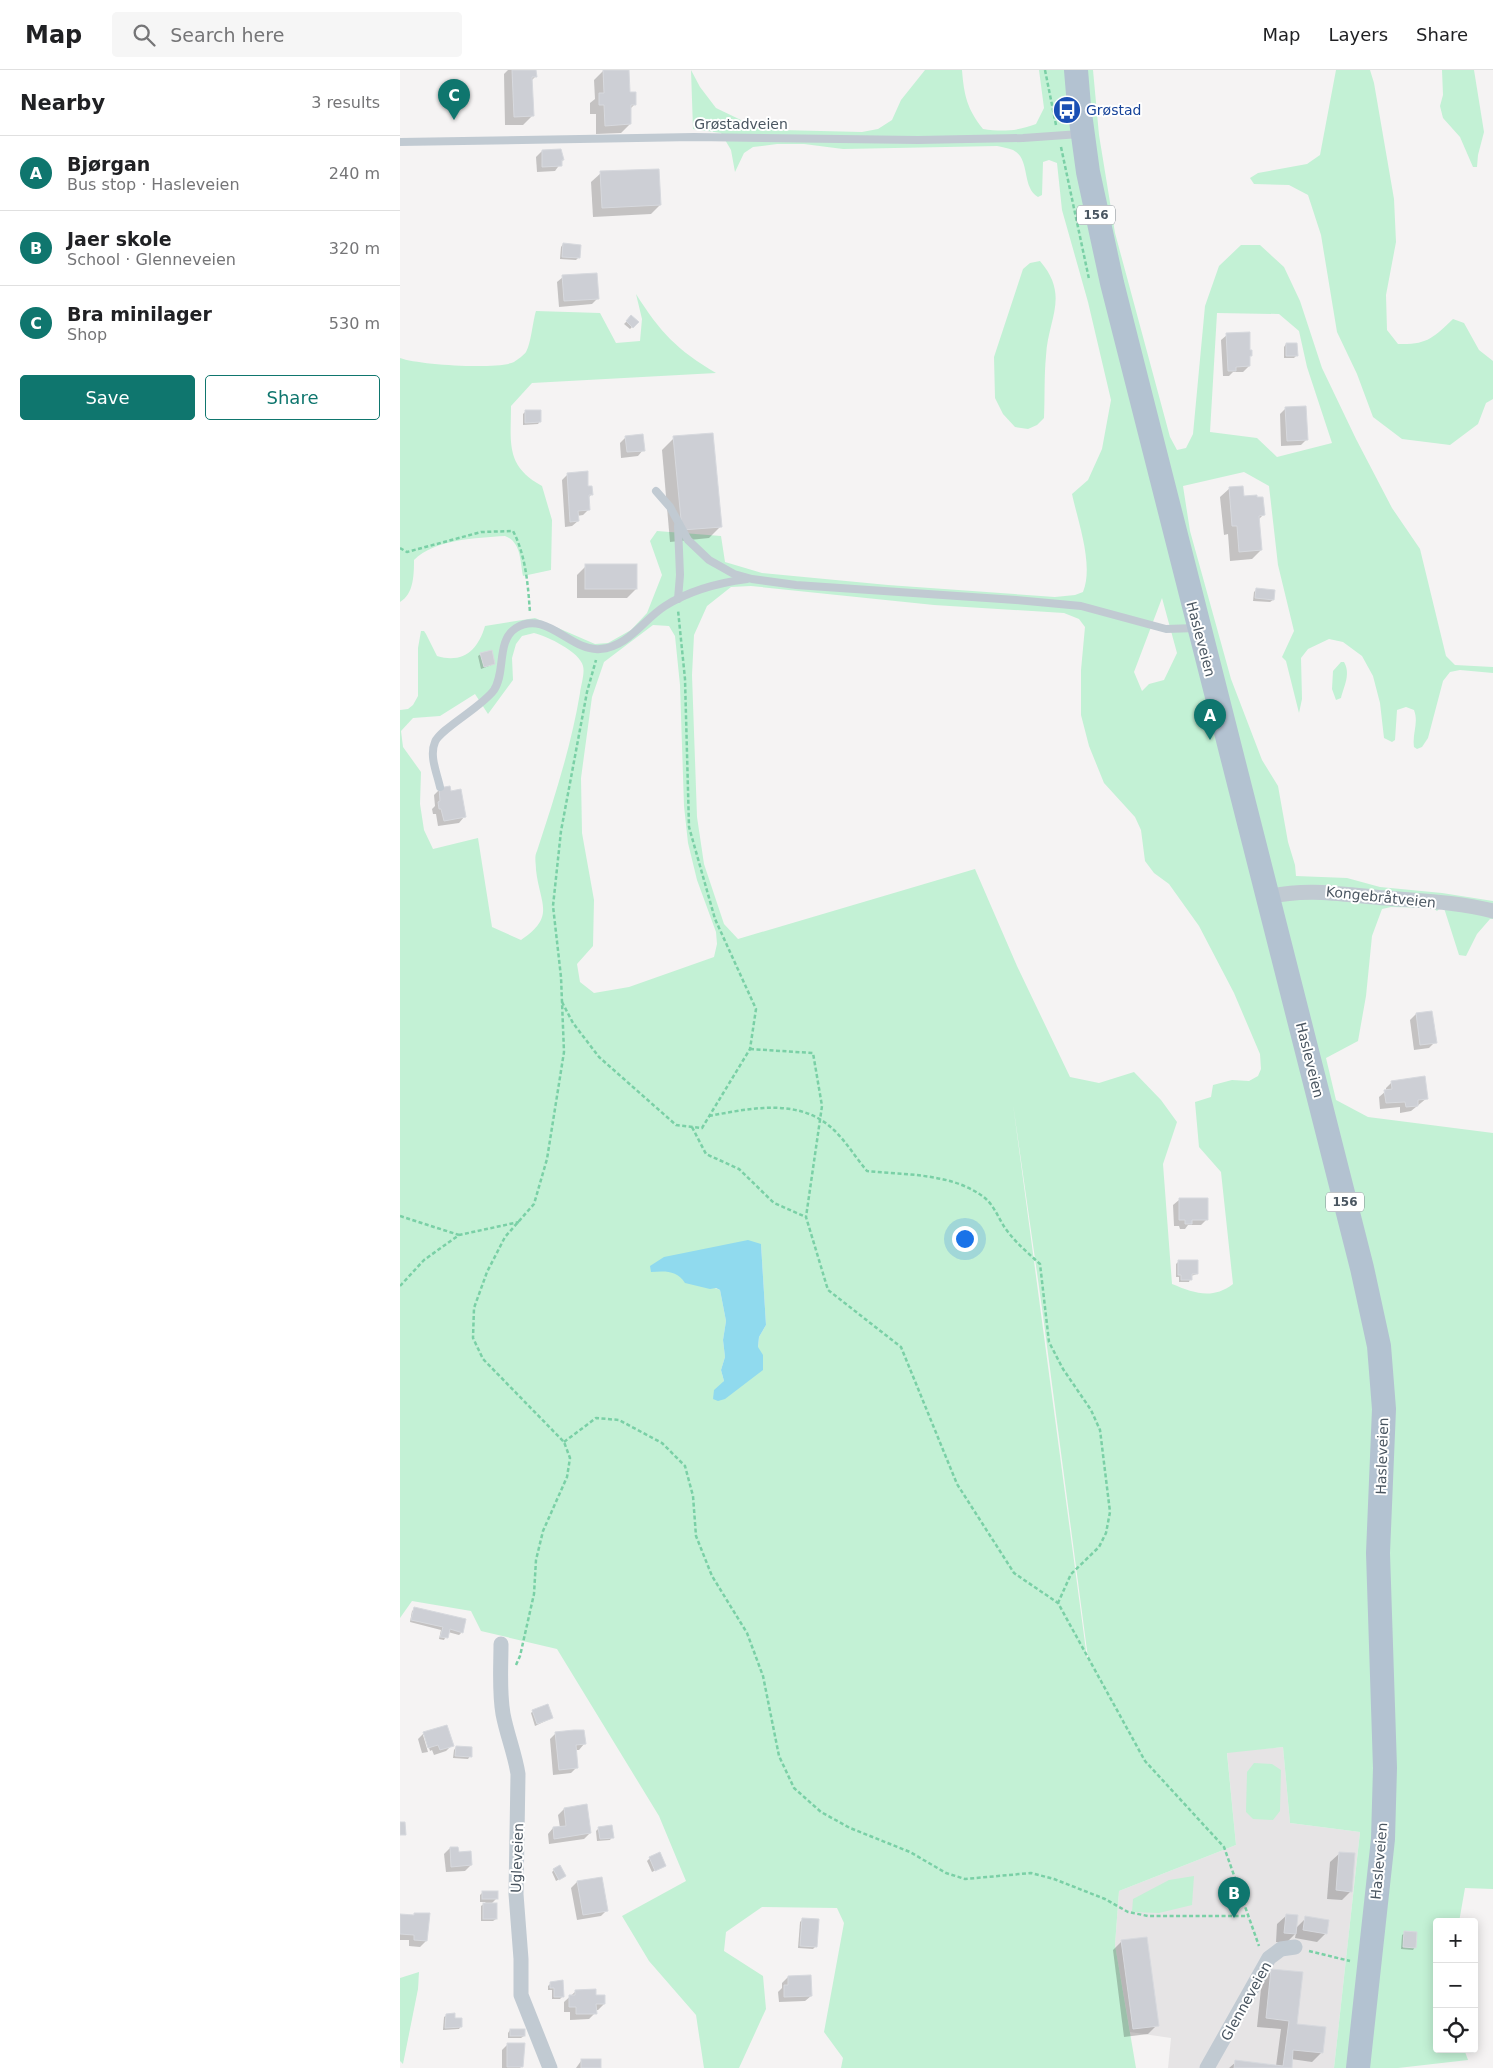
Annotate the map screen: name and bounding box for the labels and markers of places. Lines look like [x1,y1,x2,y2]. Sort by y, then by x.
pin: C [438,79,470,120]
bus stop icon: Grøstad [1052,95,1082,125]
place label: Grøstad [1086,102,1141,118]
pin: A [1194,699,1226,740]
pin: B [1218,1877,1250,1918]

